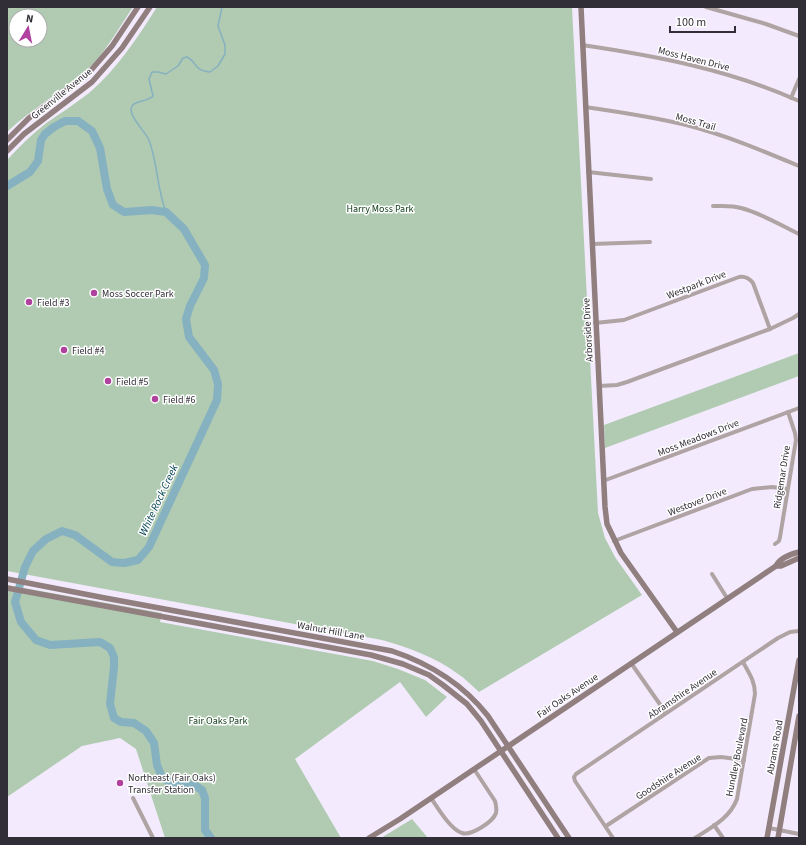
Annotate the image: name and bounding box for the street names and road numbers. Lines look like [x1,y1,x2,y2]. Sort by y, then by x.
street label: Moss Haven Drive [656,43,731,75]
street label: Greenville Avenue [28,65,95,123]
street label: Moss Trail [674,110,718,134]
street label: Westpark Drive [665,267,728,303]
street label: Arborside Drive [579,298,597,362]
street label: Moss Meadows Drive [656,416,741,460]
street label: Ridgemar Drive [770,444,794,510]
street label: Westover Drive [666,484,729,520]
street label: Walnut Hill Lane [296,618,366,644]
street label: Abramshire Avenue [645,665,720,722]
street label: Fair Oaks Avenue [534,670,601,722]
street label: Hundley Boulevard [722,717,751,798]
street label: Abrams Road [763,719,787,776]
street label: Goodshire Avenue [633,750,704,803]

